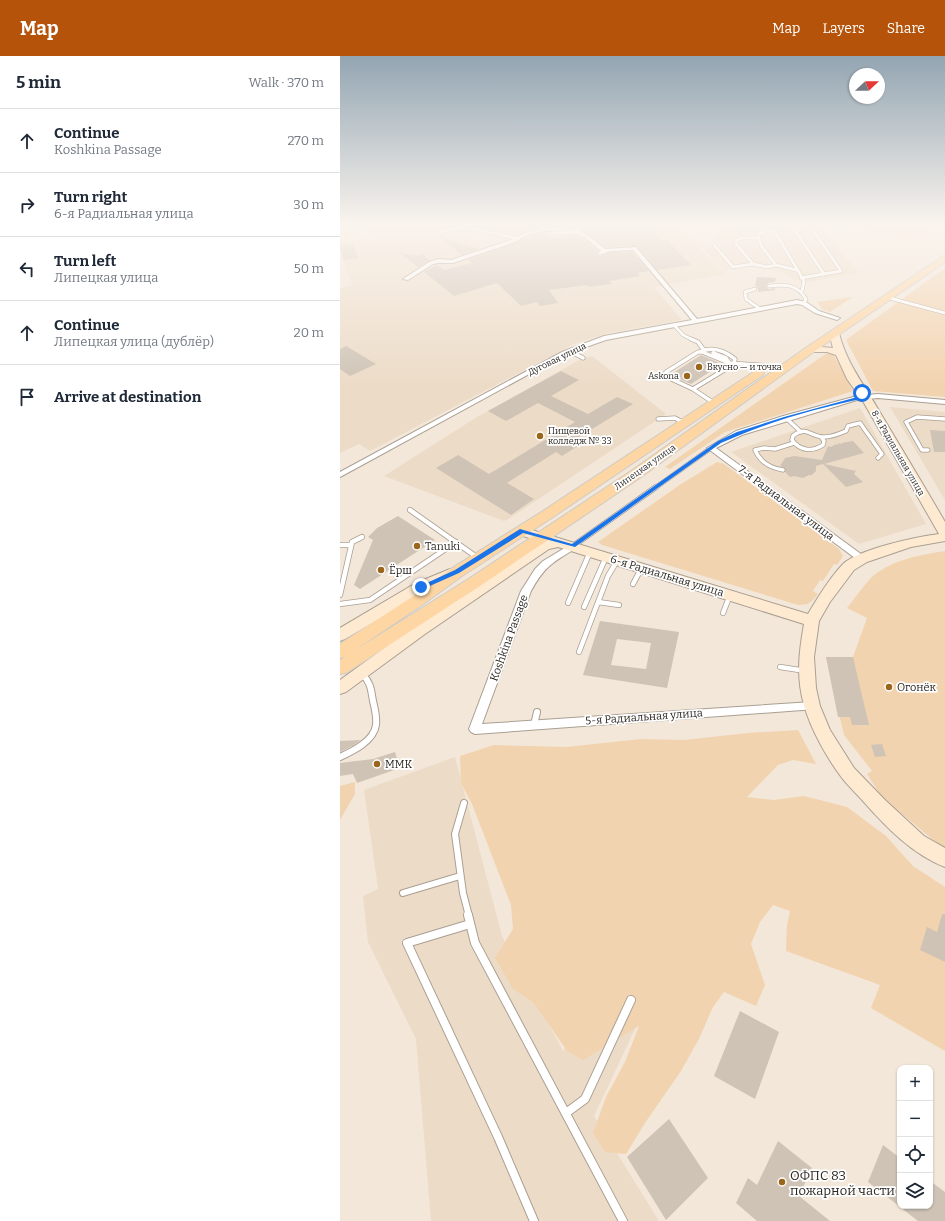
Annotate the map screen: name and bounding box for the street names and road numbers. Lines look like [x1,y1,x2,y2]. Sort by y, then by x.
street label: Дуговая улица [526,341,588,377]
street label: 8-я Радиальная улица [869,409,927,497]
street label: Липецкая улица [613,442,678,492]
street label: 7-я Радиальная улица [735,463,837,543]
street label: 6-я Радиальная улица [609,553,725,599]
street label: Koshkina Passage [487,593,531,683]
street label: 5-я Радиальная улица [585,706,703,728]

